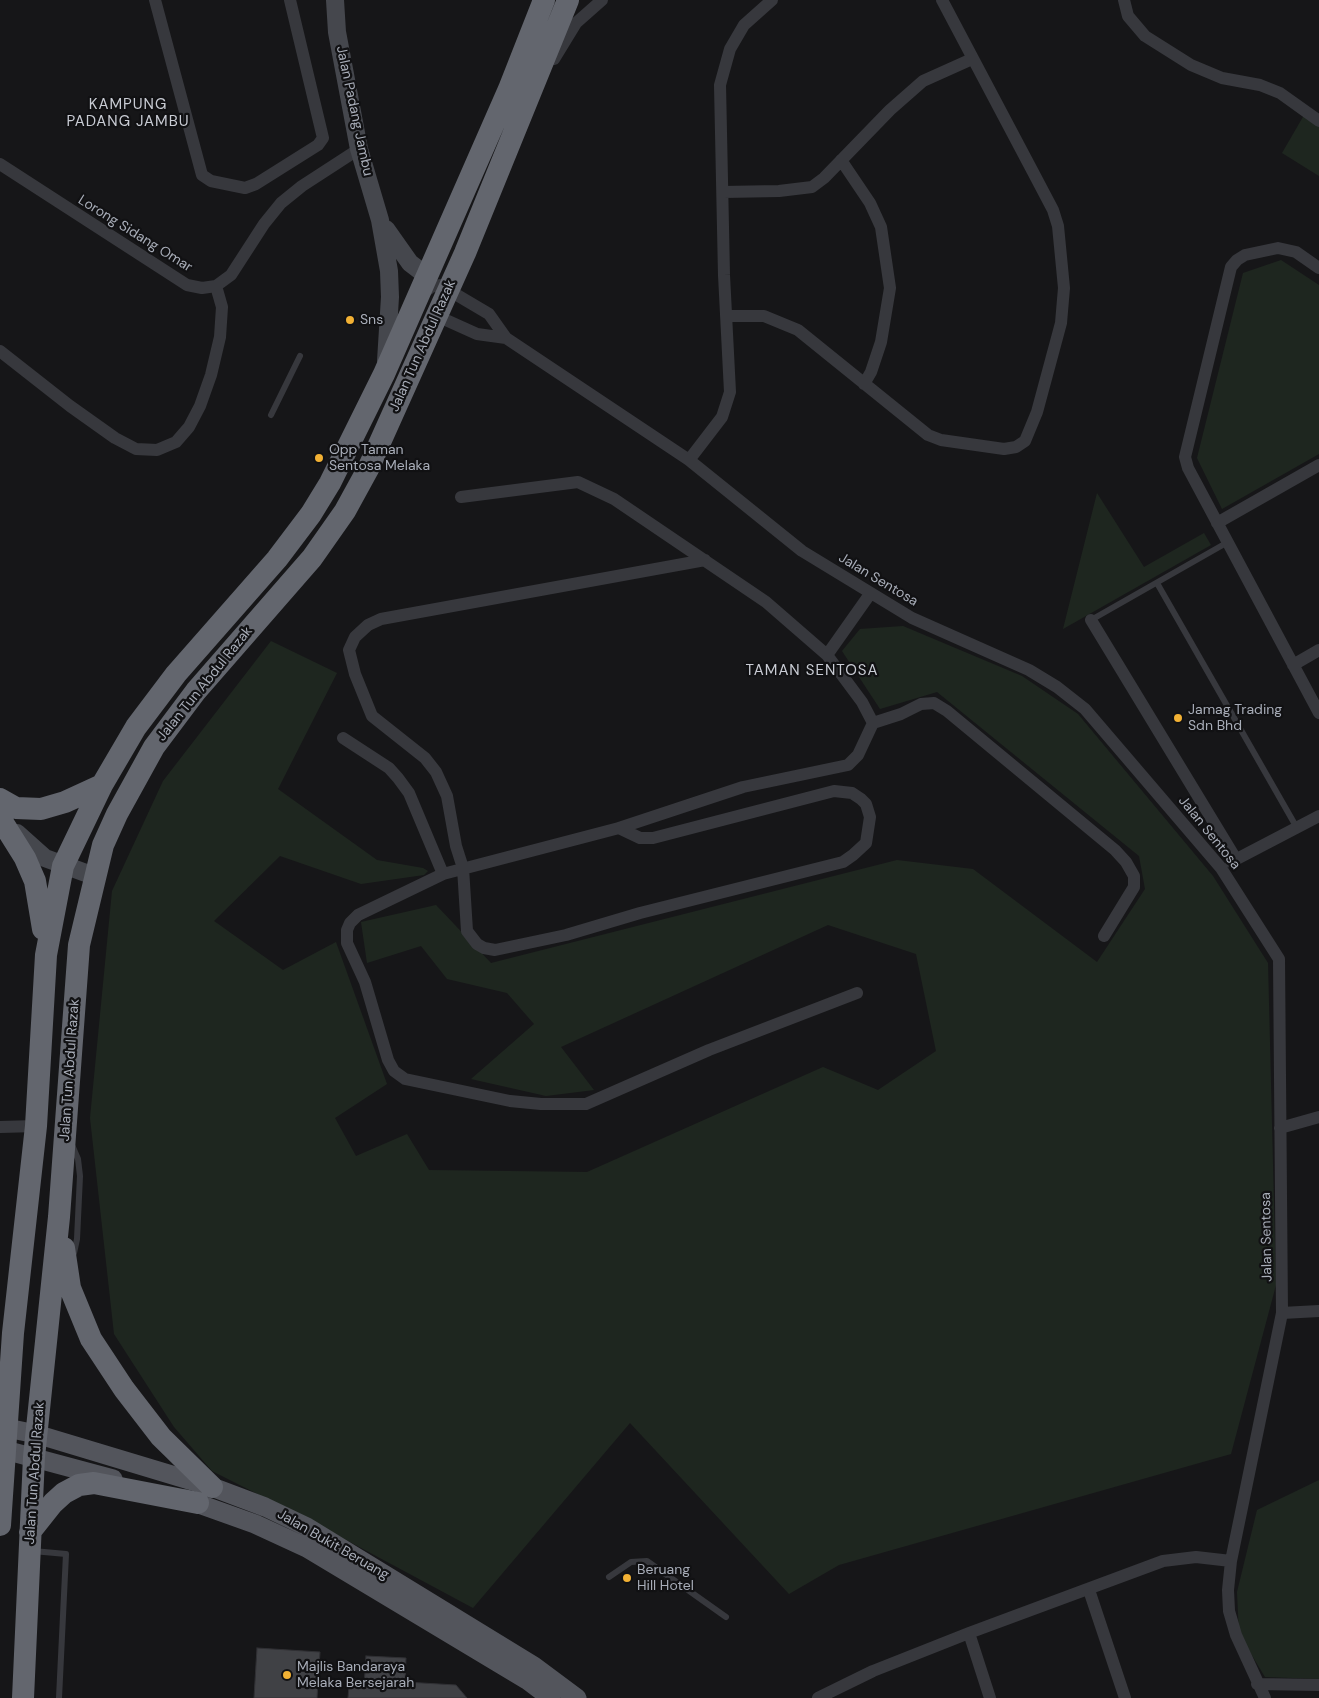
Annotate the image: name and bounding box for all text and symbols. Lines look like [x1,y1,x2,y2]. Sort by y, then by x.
street label: Jalan Padang Jambu [332,45,376,177]
district label: KAMPUNG PADANG JAMBU [65,96,191,131]
street label: Lorong Sidang Omar [75,192,195,276]
street label: Jalan Tun Abdul Razak [386,277,460,415]
place label: Sns [360,312,383,328]
marker: Sns [344,314,356,326]
place label: Opp Taman Sentosa Melaka [329,442,430,474]
marker: Opp Taman Sentosa Melaka [313,452,325,464]
street label: Jalan Sentosa [835,550,921,610]
street label: Jalan Tun Abdul Razak [154,623,256,745]
district label: TAMAN SENTOSA [744,662,880,680]
place label: Jamag Trading Sdn Bhd [1188,702,1282,734]
marker: Jamag Trading Sdn Bhd [1172,712,1184,724]
street label: Jalan Sentosa [1174,793,1244,873]
street label: Jalan Tun Abdul Razak [57,998,83,1142]
street label: Jalan Sentosa [1258,1192,1276,1282]
street label: Jalan Tun Abdul Razak [22,1401,48,1545]
street label: Jalan Bukit Beruang [274,1506,392,1584]
place label: Beruang Hill Hotel [637,1562,694,1594]
marker: Beruang Hill Hotel [621,1572,633,1584]
place label: Majlis Bandaraya Melaka Bersejarah [297,1659,414,1691]
marker: Majlis Bandaraya Melaka Bersejarah [281,1669,293,1681]

